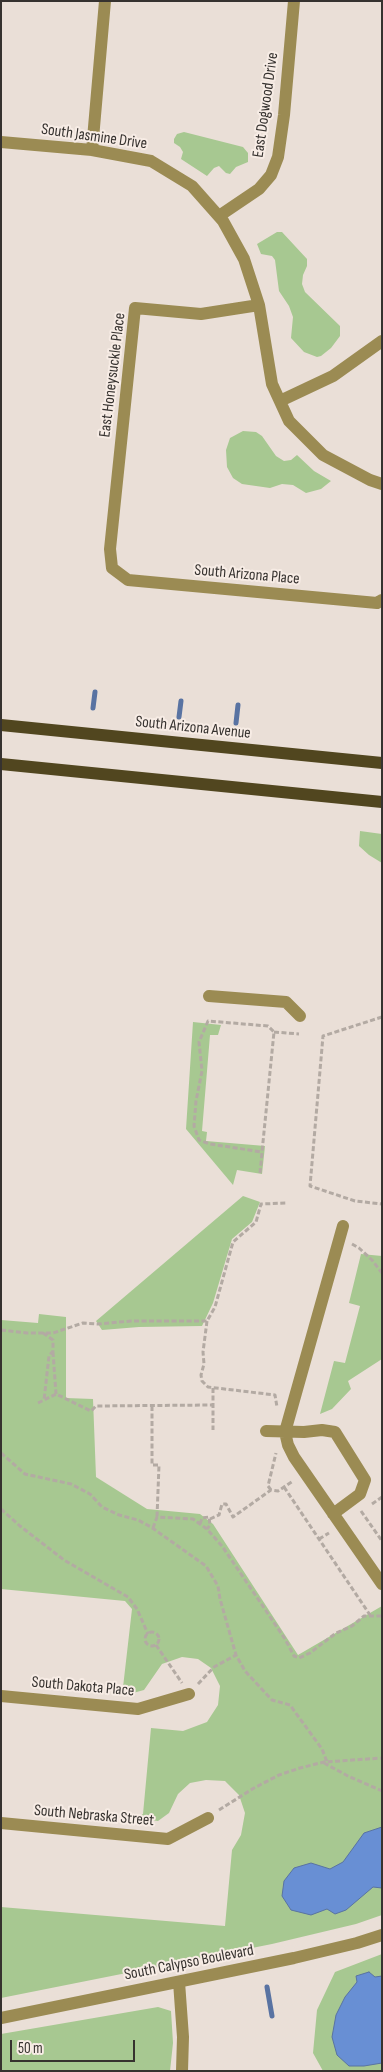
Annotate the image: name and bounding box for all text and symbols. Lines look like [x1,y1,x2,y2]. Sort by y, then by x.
street label: East Dogwood Drive [249,51,283,159]
street label: South Jasmine Drive [40,120,148,154]
street label: East Honeysuckle Place [96,312,130,438]
street label: South Arizona Place [194,561,300,589]
street label: South Arizona Avenue [134,712,252,744]
street label: South Dakota Place [31,1673,135,1701]
street label: South Nebraska Street [33,1801,155,1831]
street label: South Calypso Boulevard [123,1941,255,1985]
scale bar [12,2030,138,2062]
text: 50 m [18,2039,43,2058]

